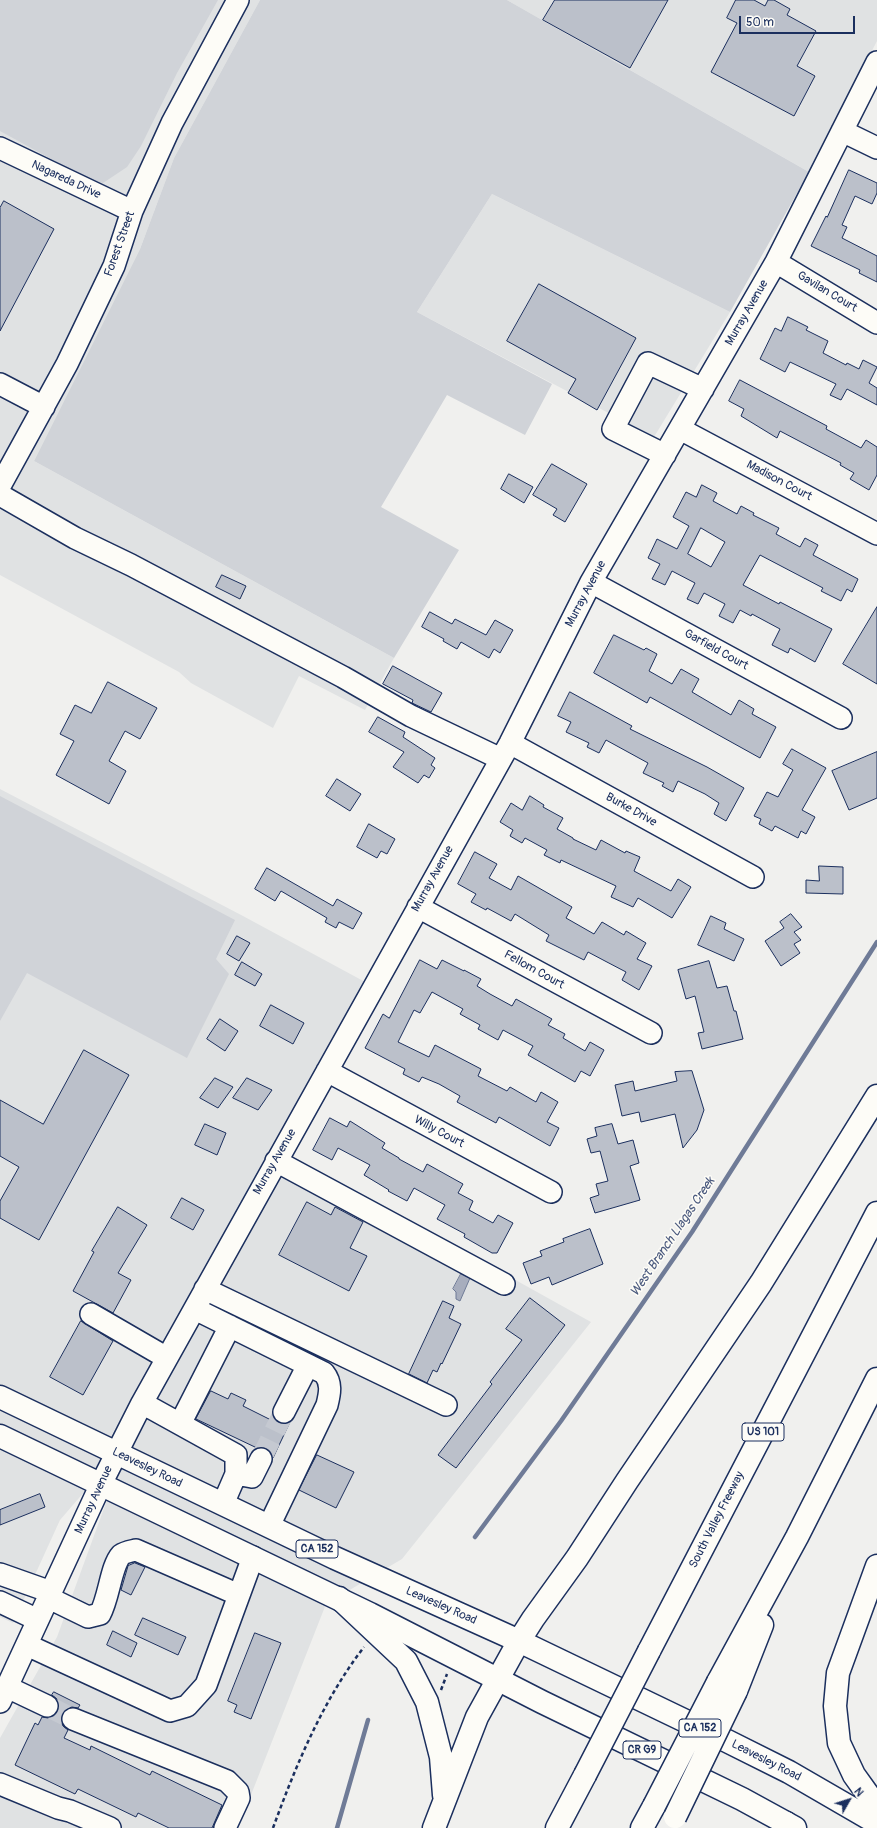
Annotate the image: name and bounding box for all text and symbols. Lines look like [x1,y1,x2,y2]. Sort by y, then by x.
scale bar [741,8,857,34]
text: 50 m [746,15,774,30]
street label: Nagareda Drive [29,158,103,202]
street label: Forest Street [102,209,138,279]
street label: Gavilan Court [794,268,860,316]
street label: Murray Avenue [722,278,772,348]
street label: Madison Court [744,458,814,504]
street label: Murray Avenue [562,558,610,630]
street label: Garfield Court [681,626,751,674]
street label: Burke Drive [603,790,659,830]
street label: Murray Avenue [409,843,457,915]
street label: Fellom Court [501,948,567,992]
street label: Willy Court [411,1113,467,1151]
street label: Murray Avenue [250,1127,300,1197]
water label: West Branch Llagas Creek [627,1175,719,1299]
road number: US 101 [742,1423,784,1441]
street label: Leavesley Road [110,1445,184,1491]
street label: Murray Avenue [72,1464,116,1536]
street label: South Valley Freeway [686,1469,748,1571]
road number: CA 152 [296,1540,338,1558]
street label: Leavesley Road [403,1584,479,1628]
road number: CA 152 [679,1719,721,1737]
street label: Leavesley Road [729,1737,803,1785]
road number: CR G9 [623,1741,661,1759]
north arrow [829,1780,869,1820]
text: N [851,1785,866,1799]

